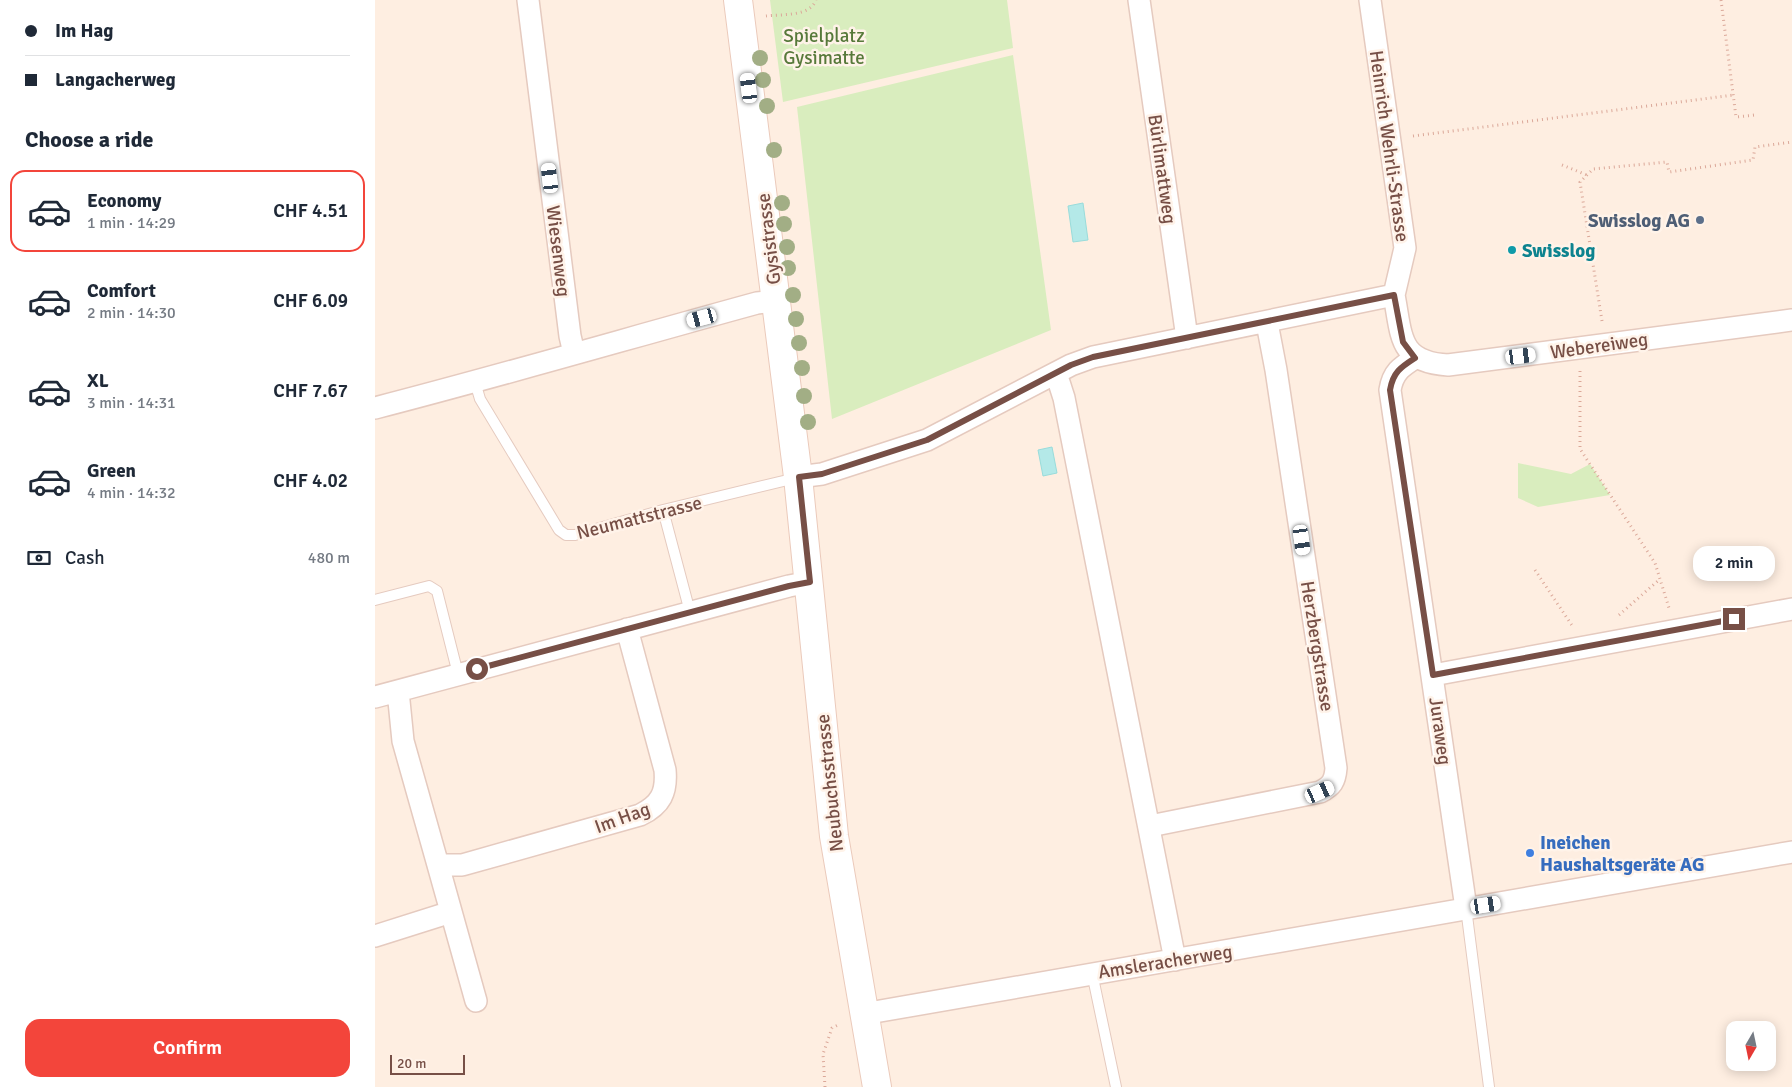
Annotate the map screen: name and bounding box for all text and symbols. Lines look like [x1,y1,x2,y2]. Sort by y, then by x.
text: Im Hag [55,19,113,43]
park label: Spielplatz Gysimatte [783,24,865,70]
street label: Heinrich Wehrli-Strasse [1364,49,1414,243]
text: Langacherweg [55,68,176,92]
car [739,72,758,104]
street label: Bürlimattweg [1142,113,1182,226]
text: Choose a ride [25,126,153,153]
car [540,162,559,194]
icon: car [27,189,72,234]
text: Economy [87,189,161,213]
street label: Gysistrasse [751,192,787,286]
text: CHF 4.51 [273,199,348,223]
street label: Wiesenweg [541,204,576,298]
place label: Swisslog AG [1588,209,1690,233]
text: 1 min · 14:29 [87,213,176,233]
marker: Swisslog AG [1694,214,1706,226]
place label: Swisslog [1522,239,1595,263]
marker: Swisslog [1506,244,1518,256]
icon: car [27,279,72,324]
text: Comfort [87,279,156,303]
text: CHF 6.09 [273,289,348,313]
text: 2 min · 14:30 [87,303,176,323]
car [685,307,718,329]
street label: Webereiweg [1549,327,1650,365]
car [1505,347,1536,365]
icon: car [27,369,72,414]
text: XL [87,369,109,393]
text: CHF 7.67 [273,379,348,403]
text: 3 min · 14:31 [87,393,176,413]
icon: car [27,459,72,504]
text: Green [87,459,136,483]
text: CHF 4.02 [273,469,348,493]
text: 4 min · 14:32 [87,483,176,503]
street label: Neumattstrasse [574,491,704,545]
car [1292,524,1311,556]
icon: cash [25,544,53,572]
text: Cash [65,546,105,570]
callout: 2 min [1693,546,1775,582]
text: 480 m [308,548,350,568]
text: 2 min [1715,553,1753,573]
street label: Herzbergstrasse [1295,579,1339,713]
route end [1723,608,1745,630]
route start [466,658,488,680]
street label: Juraweg [1423,696,1457,767]
street label: Neubuchsstrasse [811,713,849,853]
car [1303,779,1336,805]
street label: Im Hag [591,797,653,839]
place label: Ineichen Haushaltsgeräte AG [1540,831,1704,877]
marker: Ineichen Haushaltsgeräte AG [1524,847,1536,859]
car [1470,895,1501,915]
street label: Amsleracherweg [1096,940,1234,984]
button: Confirm [25,1019,350,1077]
north arrow [1726,1021,1776,1071]
map controls [1726,1021,1776,1071]
scale bar [390,1052,465,1075]
text: 20 m [397,1055,426,1072]

